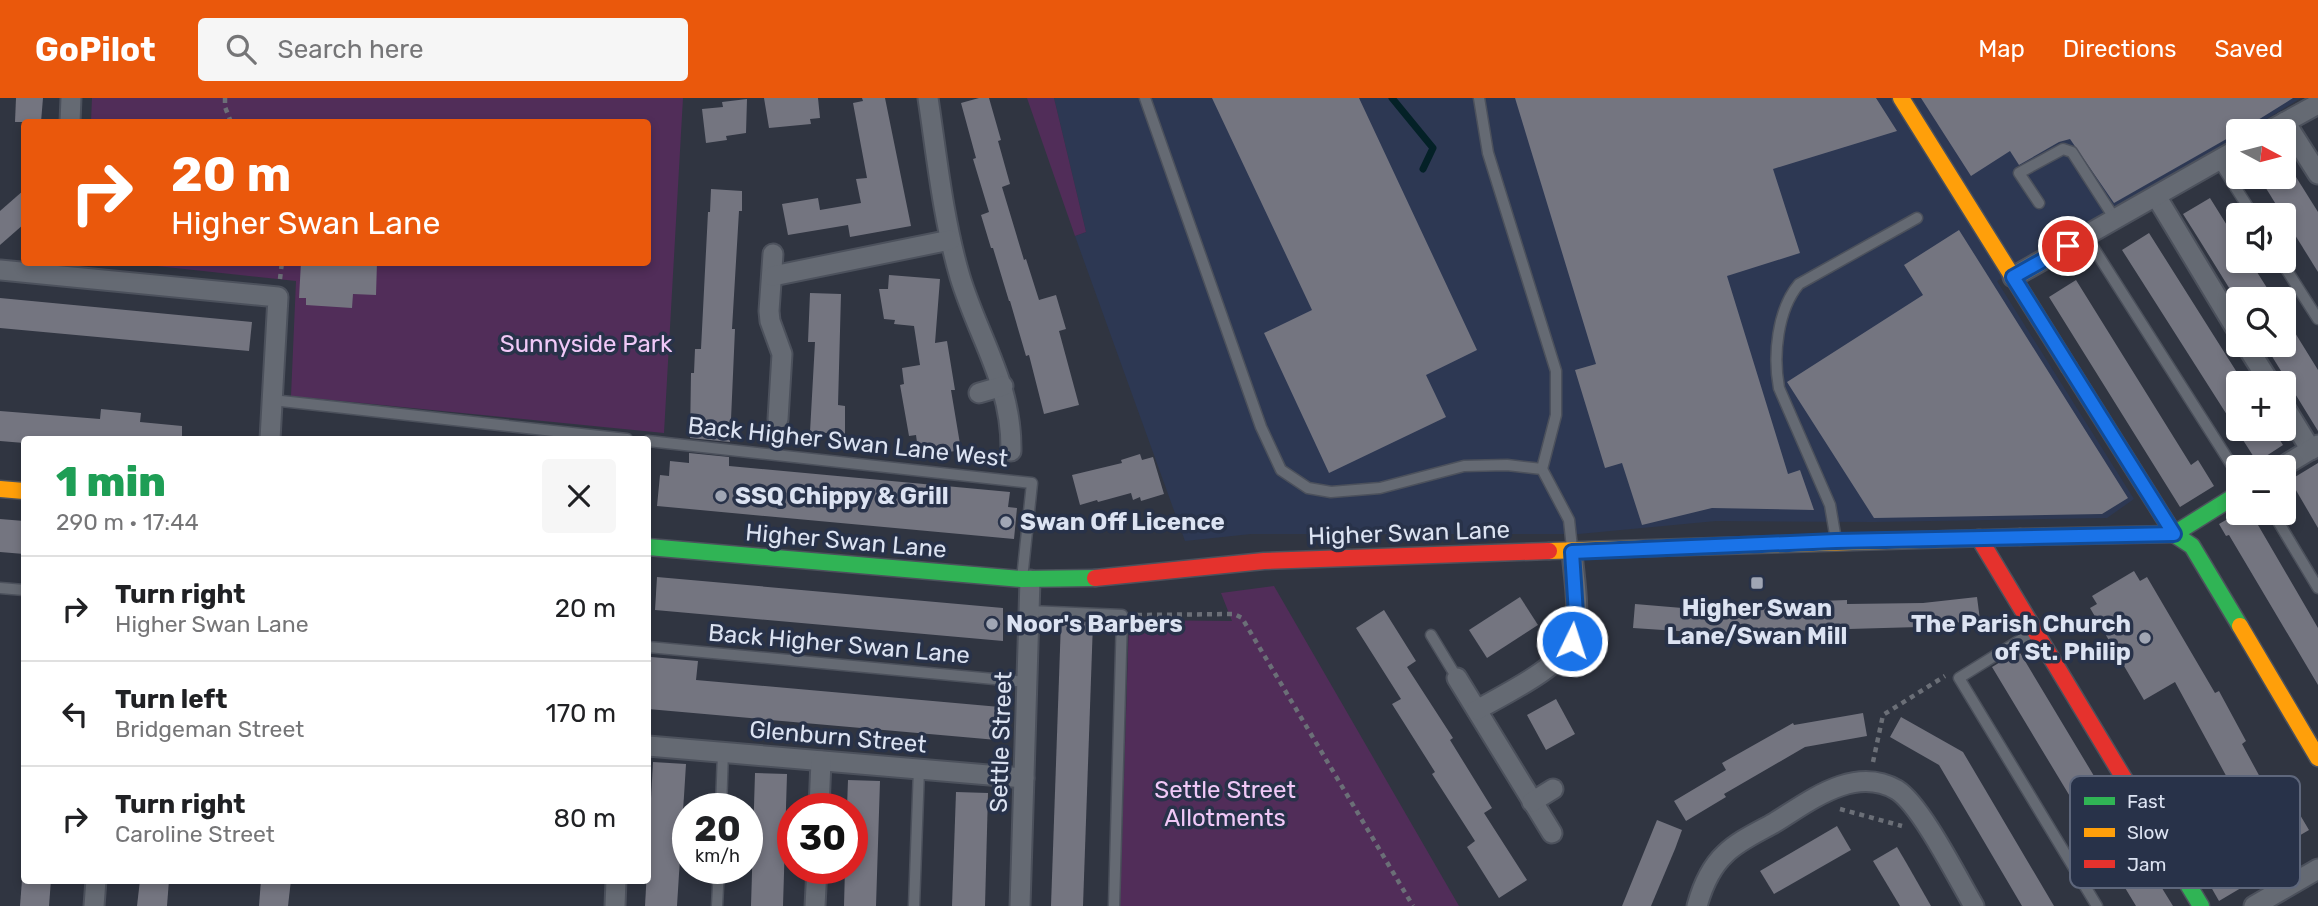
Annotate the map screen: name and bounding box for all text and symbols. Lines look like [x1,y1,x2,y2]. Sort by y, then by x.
search box [198,18,688,81]
text: GoPilot [35,30,156,69]
icon: search [222,30,260,68]
text: Search here [278,34,423,65]
text: Map [1978,35,2025,63]
text: Directions [2063,35,2176,63]
text: Saved [2214,35,2283,63]
north arrow [2226,119,2296,189]
map controls [2226,119,2296,525]
text: 20 m [171,145,292,203]
icon: right [56,147,147,238]
button: sound [2226,203,2296,273]
text: Higher Swan Lane [171,204,440,242]
pin [2038,216,2098,276]
icon: arrive [2049,227,2087,265]
button: search [2226,287,2296,357]
park label: Sunnyside Park [500,330,673,358]
button: + [2226,371,2296,441]
street label: Back Higher Swan Lane West [686,411,1010,473]
button: − [2226,455,2296,525]
text: 1 min [56,457,166,507]
button: close [542,459,616,533]
place label: SSQ Chippy & Grill [735,482,949,510]
marker: SSQ Chippy & Grill [713,488,729,504]
text: 290 m · 17:44 [56,508,199,536]
place label: Swan Off Licence [1020,508,1225,536]
marker: Swan Off Licence [998,514,1014,530]
street label: Higher Swan Lane [1308,515,1510,551]
street label: Higher Swan Lane [744,518,948,564]
marker: Higher Swan Lane/Swan Mill [1749,575,1765,591]
text: Turn right [115,579,245,610]
icon: right [56,590,94,628]
text: 20 m [555,593,616,624]
place label: Higher Swan Lane/Swan Mill [1667,594,1847,650]
position arrow [1535,604,1609,678]
text: Higher Swan Lane [115,610,309,638]
place label: Noor's Barbers [1006,610,1183,638]
place label: The Parish Church of St. Philip [1911,610,2131,666]
marker: Noor's Barbers [984,616,1000,632]
street label: Back Higher Swan Lane [707,619,971,669]
marker: The Parish Church of St. Philip [2137,630,2153,646]
street label: Settle Street [985,671,1017,813]
text: Turn left [115,684,227,715]
icon: left [56,695,94,733]
text: 170 m [546,698,616,729]
text: Bridgeman Street [115,715,304,743]
street label: Glenburn Street [748,715,928,759]
park label: Settle Street Allotments [1154,776,1296,832]
legend [2070,776,2300,888]
text: Turn right [115,789,245,820]
text: Fast [2127,790,2166,813]
speed limit sign: 30 [777,793,868,884]
icon: right [56,800,94,838]
text: 80 m [553,803,616,834]
text: 20 [694,808,741,850]
text: Caroline Street [115,820,275,848]
text: Slow [2127,821,2169,844]
text: km/h [695,845,740,867]
text: Jam [2127,853,2166,876]

